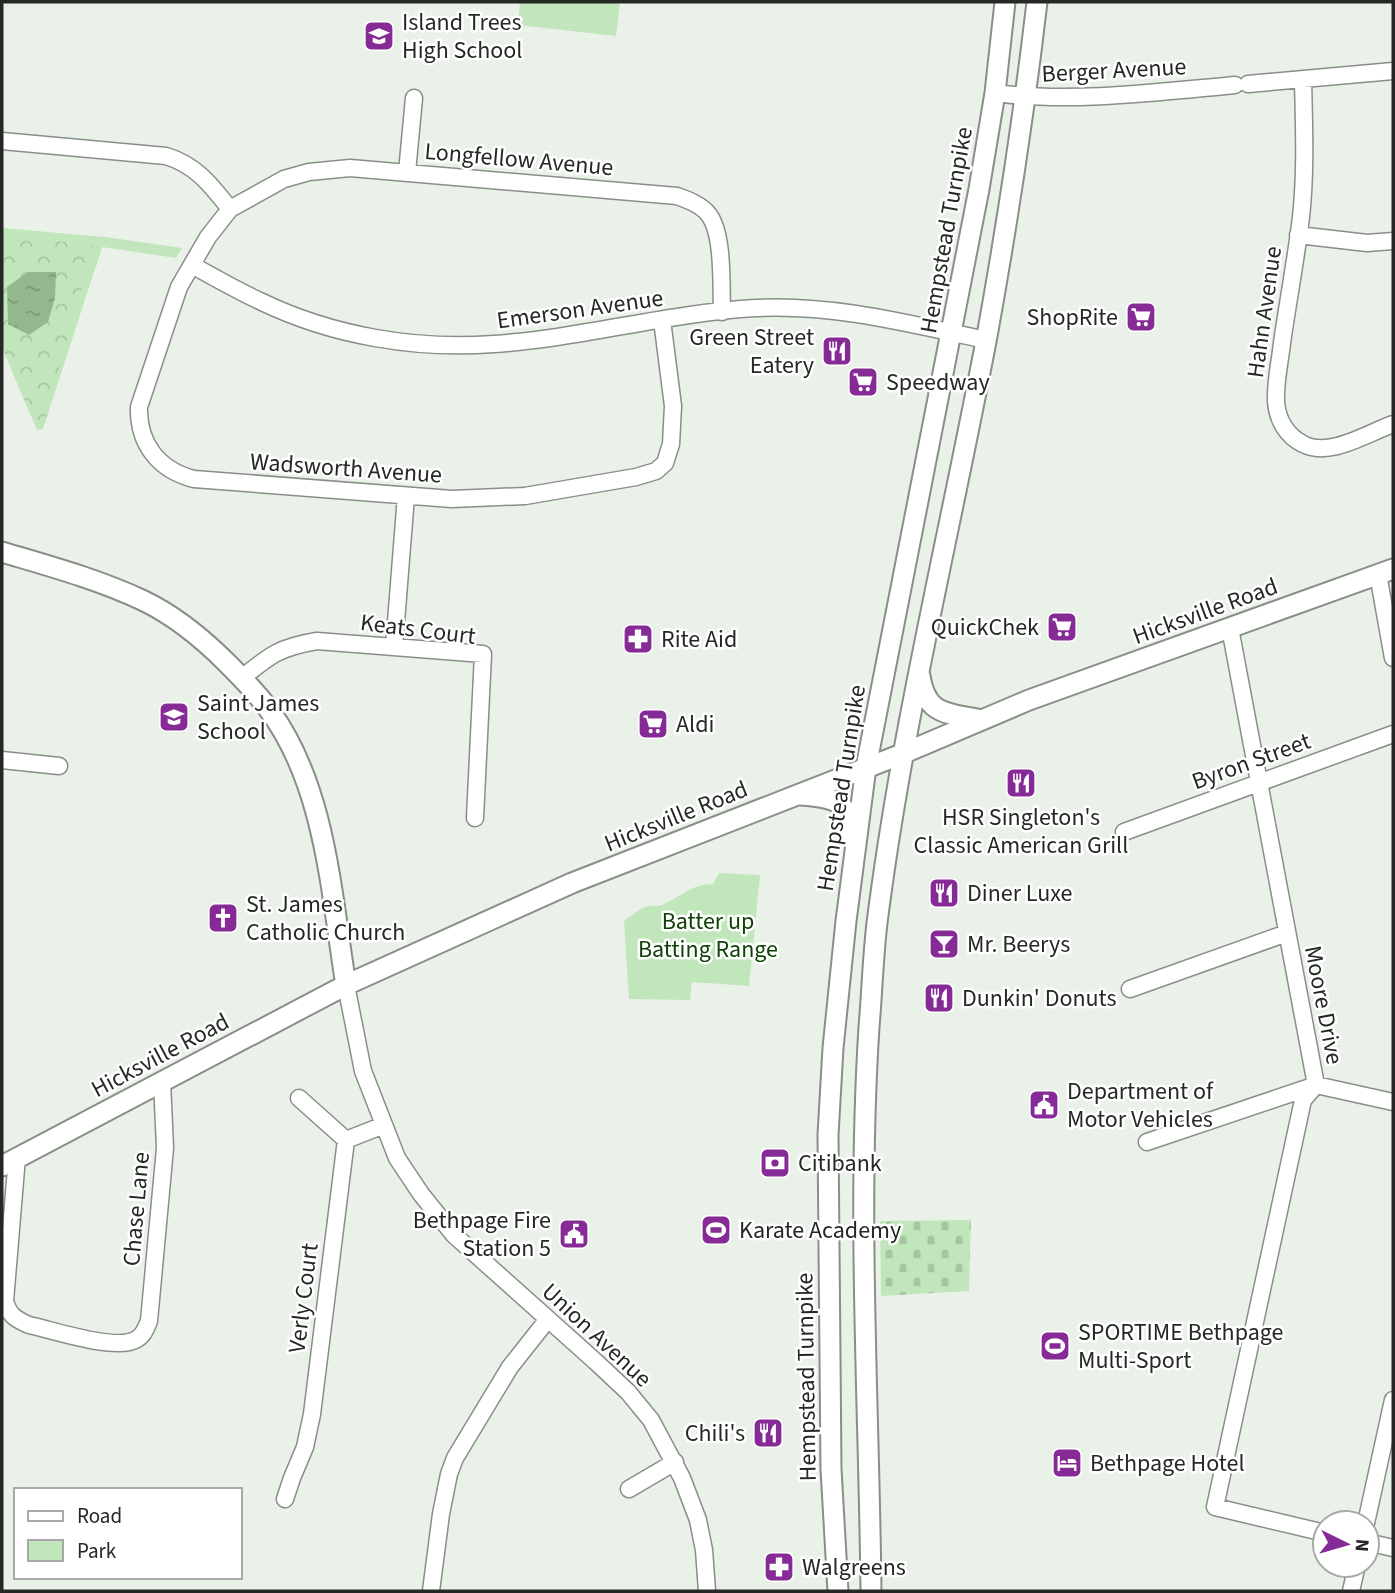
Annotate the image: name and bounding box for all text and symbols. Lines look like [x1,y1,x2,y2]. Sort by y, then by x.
place label: Island Trees High School [402,5,522,68]
school or university icon: Island Trees High School [362,19,396,53]
street label: Berger Avenue [1041,49,1187,92]
street label: Hempstead Turnpike [911,124,982,336]
street label: Longfellow Avenue [423,134,615,185]
street label: Hahn Avenue [1238,244,1291,380]
street label: Emerson Avenue [495,280,666,338]
place label: ShopRite [1027,300,1118,335]
supermarket icon: ShopRite [1124,300,1158,334]
place label: Green Street Eatery [689,320,814,383]
restaurant icon: Green Street Eatery [820,334,854,368]
supermarket icon: Speedway [846,365,880,399]
place label: Speedway [886,365,990,400]
street label: Wadsworth Avenue [249,444,443,493]
street label: Hicksville Road [1128,569,1283,654]
street label: Keats Court [358,605,478,654]
place label: QuickChek [931,610,1039,645]
supermarket icon: QuickChek [1045,610,1079,644]
pharmacy icon: Rite Aid [621,622,655,656]
place label: Rite Aid [661,622,737,657]
street label: Hempstead Turnpike [808,682,875,894]
place label: Saint James School [197,686,319,749]
school or university icon: Saint James School [157,700,191,734]
supermarket icon: Aldi [636,707,670,741]
place label: Aldi [676,707,714,742]
street label: Byron Street [1187,724,1315,799]
restaurant icon: HSR Singleton's Classic American Grill [1004,766,1038,800]
street label: Hicksville Road [599,772,753,861]
place label: HSR Singleton's Classic American Grill [914,800,1128,863]
restaurant icon: Diner Luxe [927,876,961,910]
place label: Diner Luxe [967,876,1073,911]
place label: St. James Catholic Church [246,887,405,950]
church icon: St. James Catholic Church [206,901,240,935]
park label: Batter up Batting Range [638,904,778,967]
bar icon: Mr. Beerys [927,927,961,961]
place label: Mr. Beerys [967,927,1070,962]
street label: Moore Drive [1295,943,1352,1067]
restaurant icon: Dunkin' Donuts [922,981,956,1015]
place label: Dunkin' Donuts [962,981,1117,1016]
street label: Hicksville Road [85,1004,236,1107]
place label: Department of Motor Vehicles [1067,1074,1214,1137]
public building icon: Department of Motor Vehicles [1027,1088,1061,1122]
bank icon: Citibank [758,1146,792,1180]
place label: Citibank [798,1146,882,1181]
street label: Chase Lane [114,1151,159,1268]
place label: Bethpage Fire Station 5 [413,1203,551,1266]
sports icon: Karate Academy [699,1213,733,1247]
place label: Karate Academy [739,1213,901,1248]
public building icon: Bethpage Fire Station 5 [557,1217,591,1251]
street label: Verly Court [279,1241,328,1355]
street label: Hempstead Turnpike [787,1272,826,1482]
street label: Union Avenue [534,1275,660,1396]
place label: SPORTIME Bethpage Multi-Sport [1078,1315,1283,1378]
sports icon: SPORTIME Bethpage Multi-Sport [1038,1329,1072,1363]
place label: Chili's [685,1416,745,1451]
restaurant icon: Chili's [751,1416,785,1450]
hotel icon: Bethpage Hotel [1050,1446,1084,1480]
place label: Bethpage Hotel [1090,1446,1245,1481]
legend [14,1488,242,1579]
text: Road [77,1501,122,1531]
north arrow [1311,1509,1381,1579]
text: Park [77,1536,117,1566]
text: N [1347,1538,1375,1553]
pharmacy icon: Walgreens [762,1550,796,1584]
place label: Walgreens [802,1550,906,1585]

